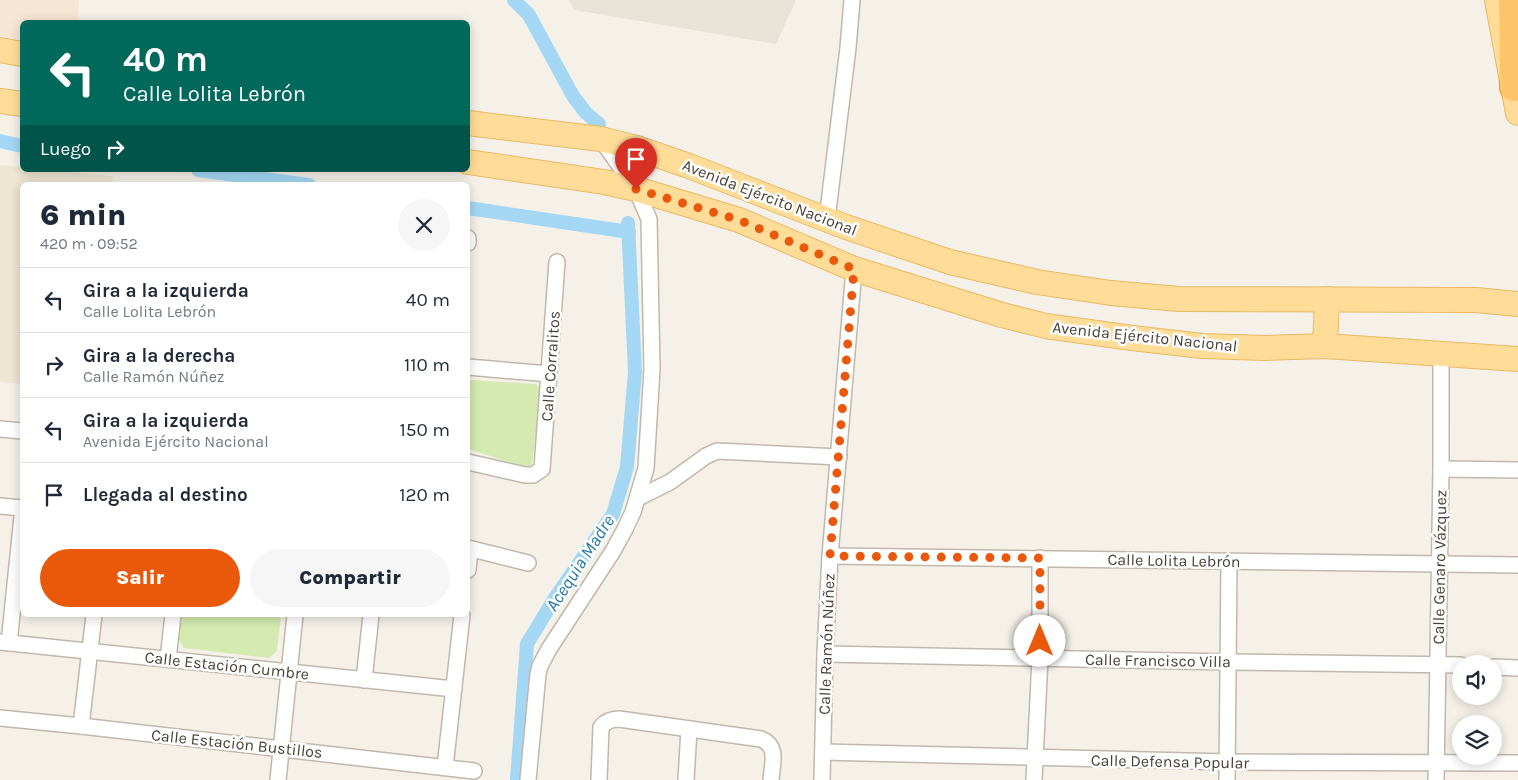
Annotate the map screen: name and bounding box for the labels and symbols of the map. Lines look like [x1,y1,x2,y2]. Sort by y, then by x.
pin [615,138,657,189]
street label: Avenida Ejército Nacional [680,155,860,240]
street label: Calle Corralitos [537,310,564,422]
street label: Avenida Ejército Nacional [1052,317,1238,356]
street label: Calle Genaro Vázquez [1429,490,1450,644]
water label: Acequia Madre [541,511,619,615]
street label: Calle Lolita Lebrón [1107,550,1241,571]
street label: Calle Ramón Núñez [815,573,838,715]
position arrow [1013,614,1065,666]
street label: Calle Estación Cumbre [144,647,310,684]
street label: Calle Francisco Villa [1085,650,1231,671]
street label: Calle Estación Bustillos [150,725,323,762]
street label: Calle Defensa Popular [1091,751,1250,772]

